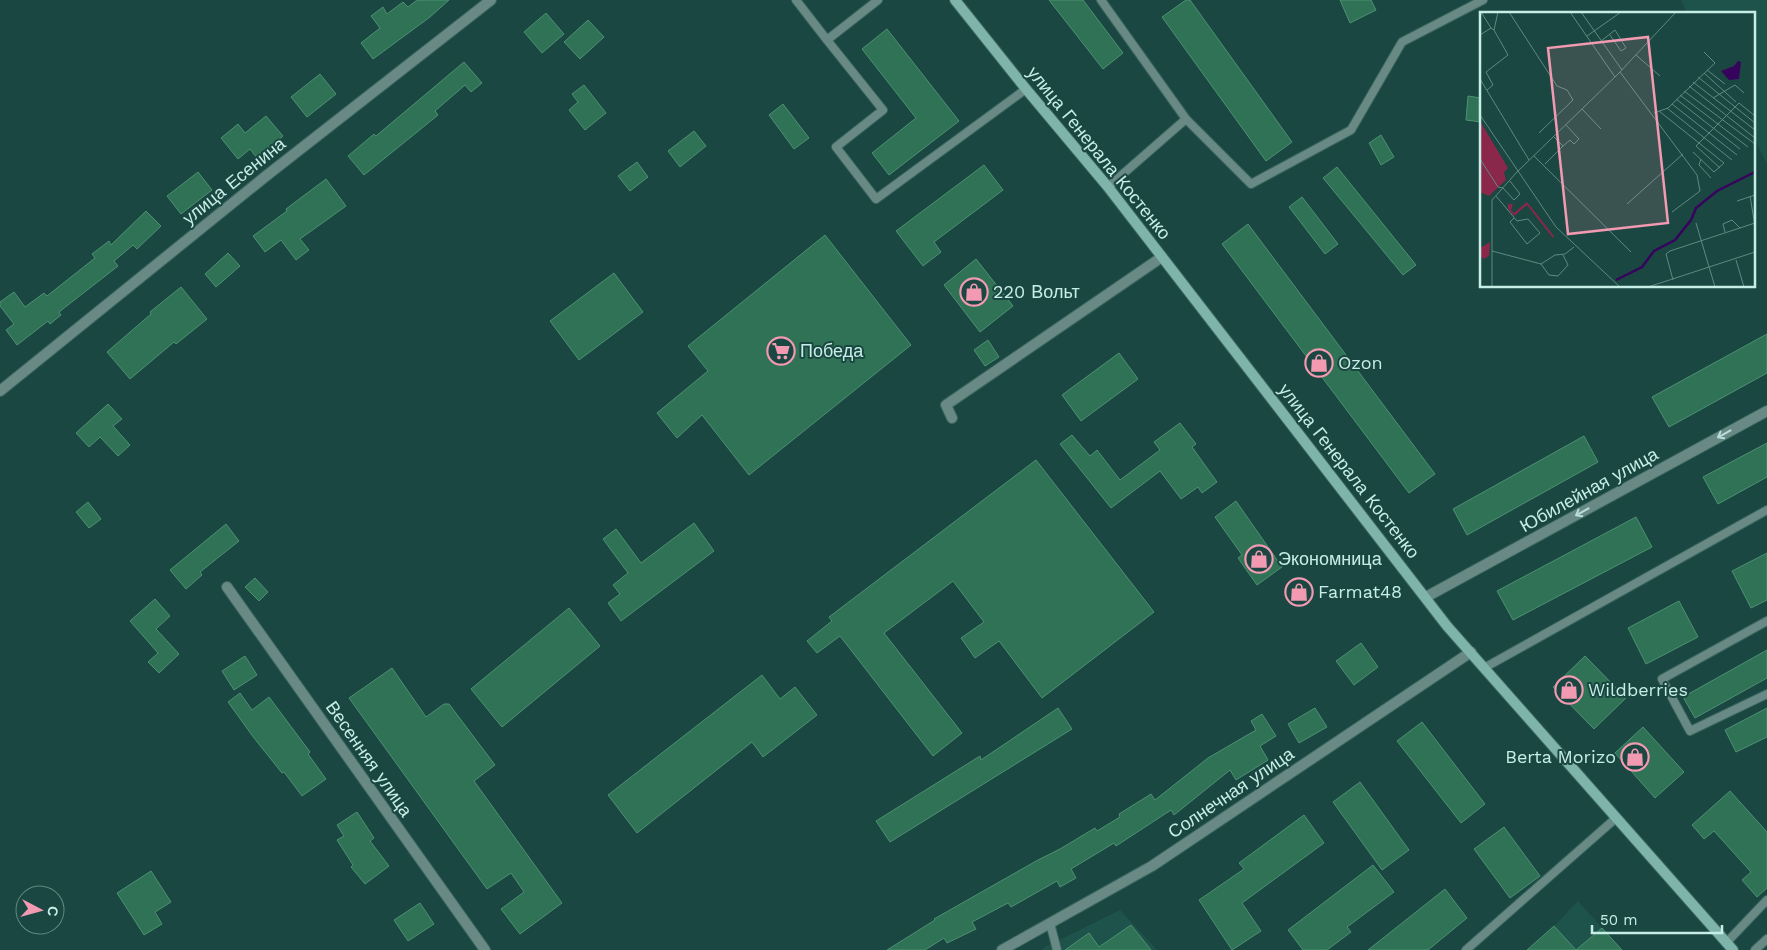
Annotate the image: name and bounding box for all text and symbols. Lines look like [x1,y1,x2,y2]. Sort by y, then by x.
inset map [1480,12,1754,288]
street label: улица Генерала Костенко [1023,62,1176,243]
street label: улица Есенина [178,132,290,229]
shop icon: 220 Вольт [959,277,989,307]
place label: 220 Вольт [993,281,1080,302]
supermarket icon: Победа [766,336,796,366]
place label: Победа [800,340,864,361]
shop icon: Ozon [1304,348,1334,378]
place label: Ozon [1338,352,1383,373]
street label: улица Генерала Костенко [1275,379,1424,562]
one-way arrow [1718,430,1732,440]
street label: Юбилейная улица [1516,442,1662,536]
one-way arrow [1574,507,1589,517]
shop icon: Экономница [1244,544,1274,574]
place label: Экономница [1278,548,1383,569]
shop icon: Farmat48 [1284,577,1314,607]
place label: Farmat48 [1318,581,1402,602]
shop icon: Wildberries [1554,675,1584,705]
place label: Wildberries [1588,679,1688,700]
street label: Весенняя улица [322,697,418,821]
street label: Солнечная улица [1164,742,1298,842]
shop icon: Berta Morizo [1620,742,1650,772]
place label: Berta Morizo [1505,746,1616,767]
north arrow [15,885,65,935]
scale bar [1592,902,1722,934]
text: С [44,905,61,917]
text: 50 m [1600,911,1637,929]

